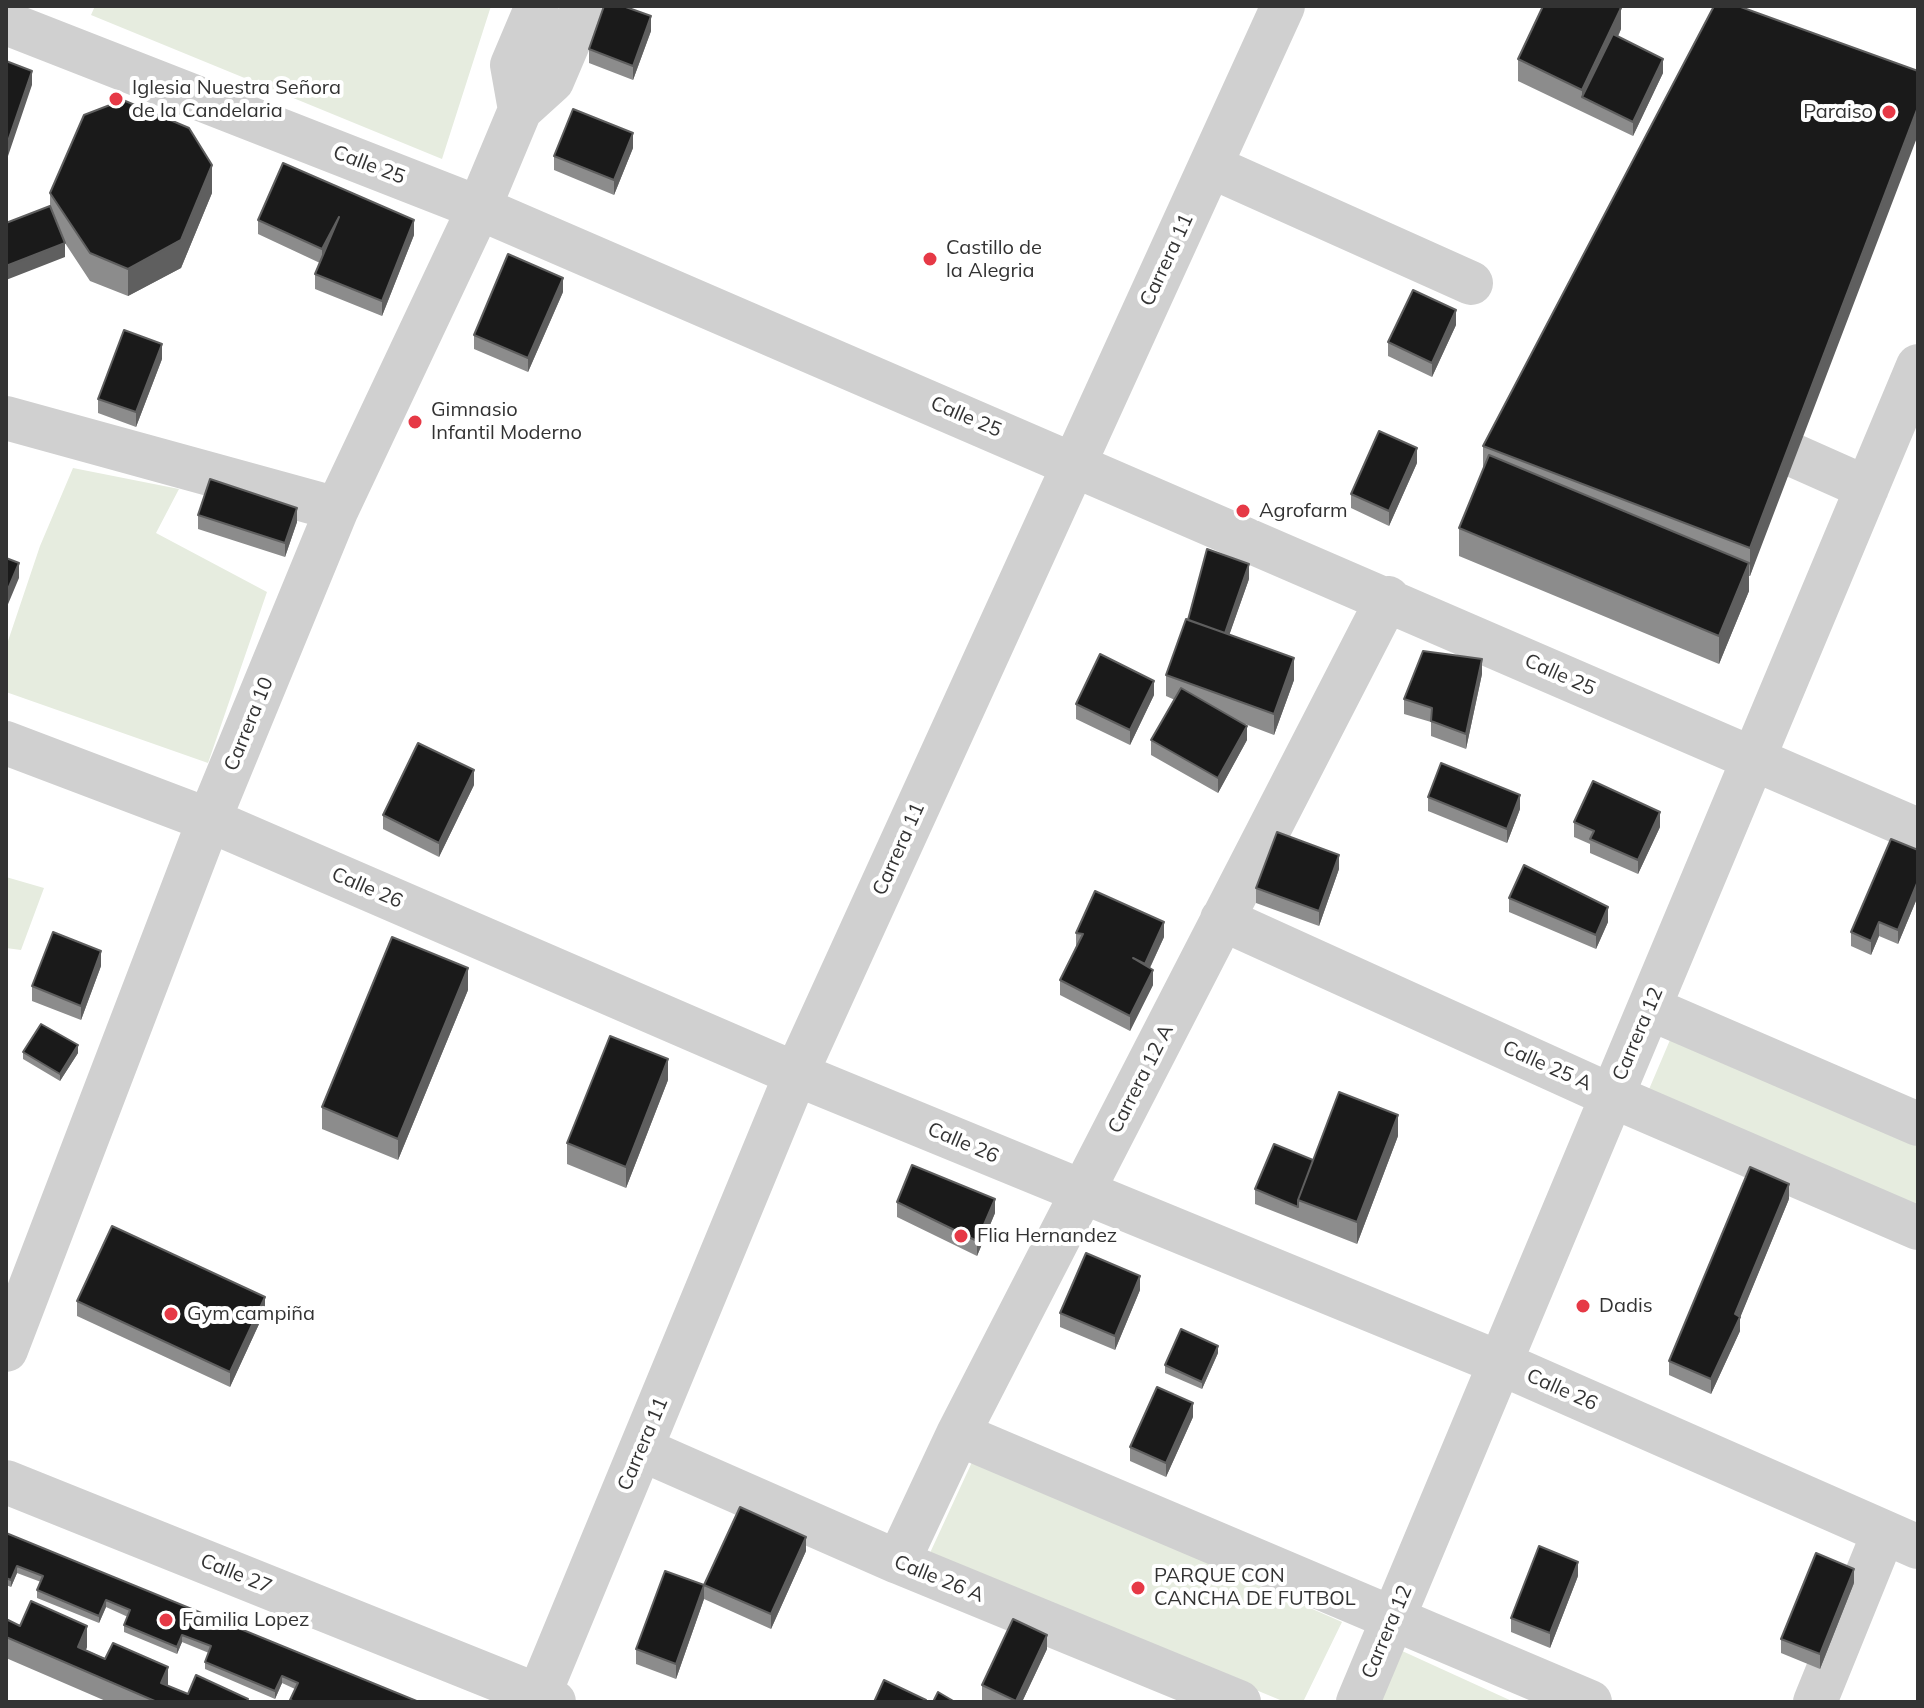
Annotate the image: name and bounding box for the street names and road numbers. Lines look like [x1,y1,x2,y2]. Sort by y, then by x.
street label: Calle 25 [330,140,408,190]
street label: Carrera 11 [1135,210,1199,310]
street label: Calle 25 [927,391,1005,443]
street label: Calle 25 [1521,649,1599,701]
street label: Carrera 10 [219,674,279,774]
street label: Carrera 11 [868,799,930,899]
street label: Calle 26 [328,862,406,914]
street label: Carrera 12 [1608,984,1668,1084]
street label: Carrera 12 A [1103,1021,1179,1137]
street label: Calle 25 A [1499,1036,1595,1096]
street label: Calle 26 [924,1117,1002,1169]
street label: Calle 26 [1523,1364,1601,1416]
street label: Carrera 11 [613,1394,673,1494]
street label: Calle 27 [197,1549,275,1599]
street label: Calle 26 A [891,1550,987,1608]
street label: Carrera 12 [1357,1582,1417,1682]

